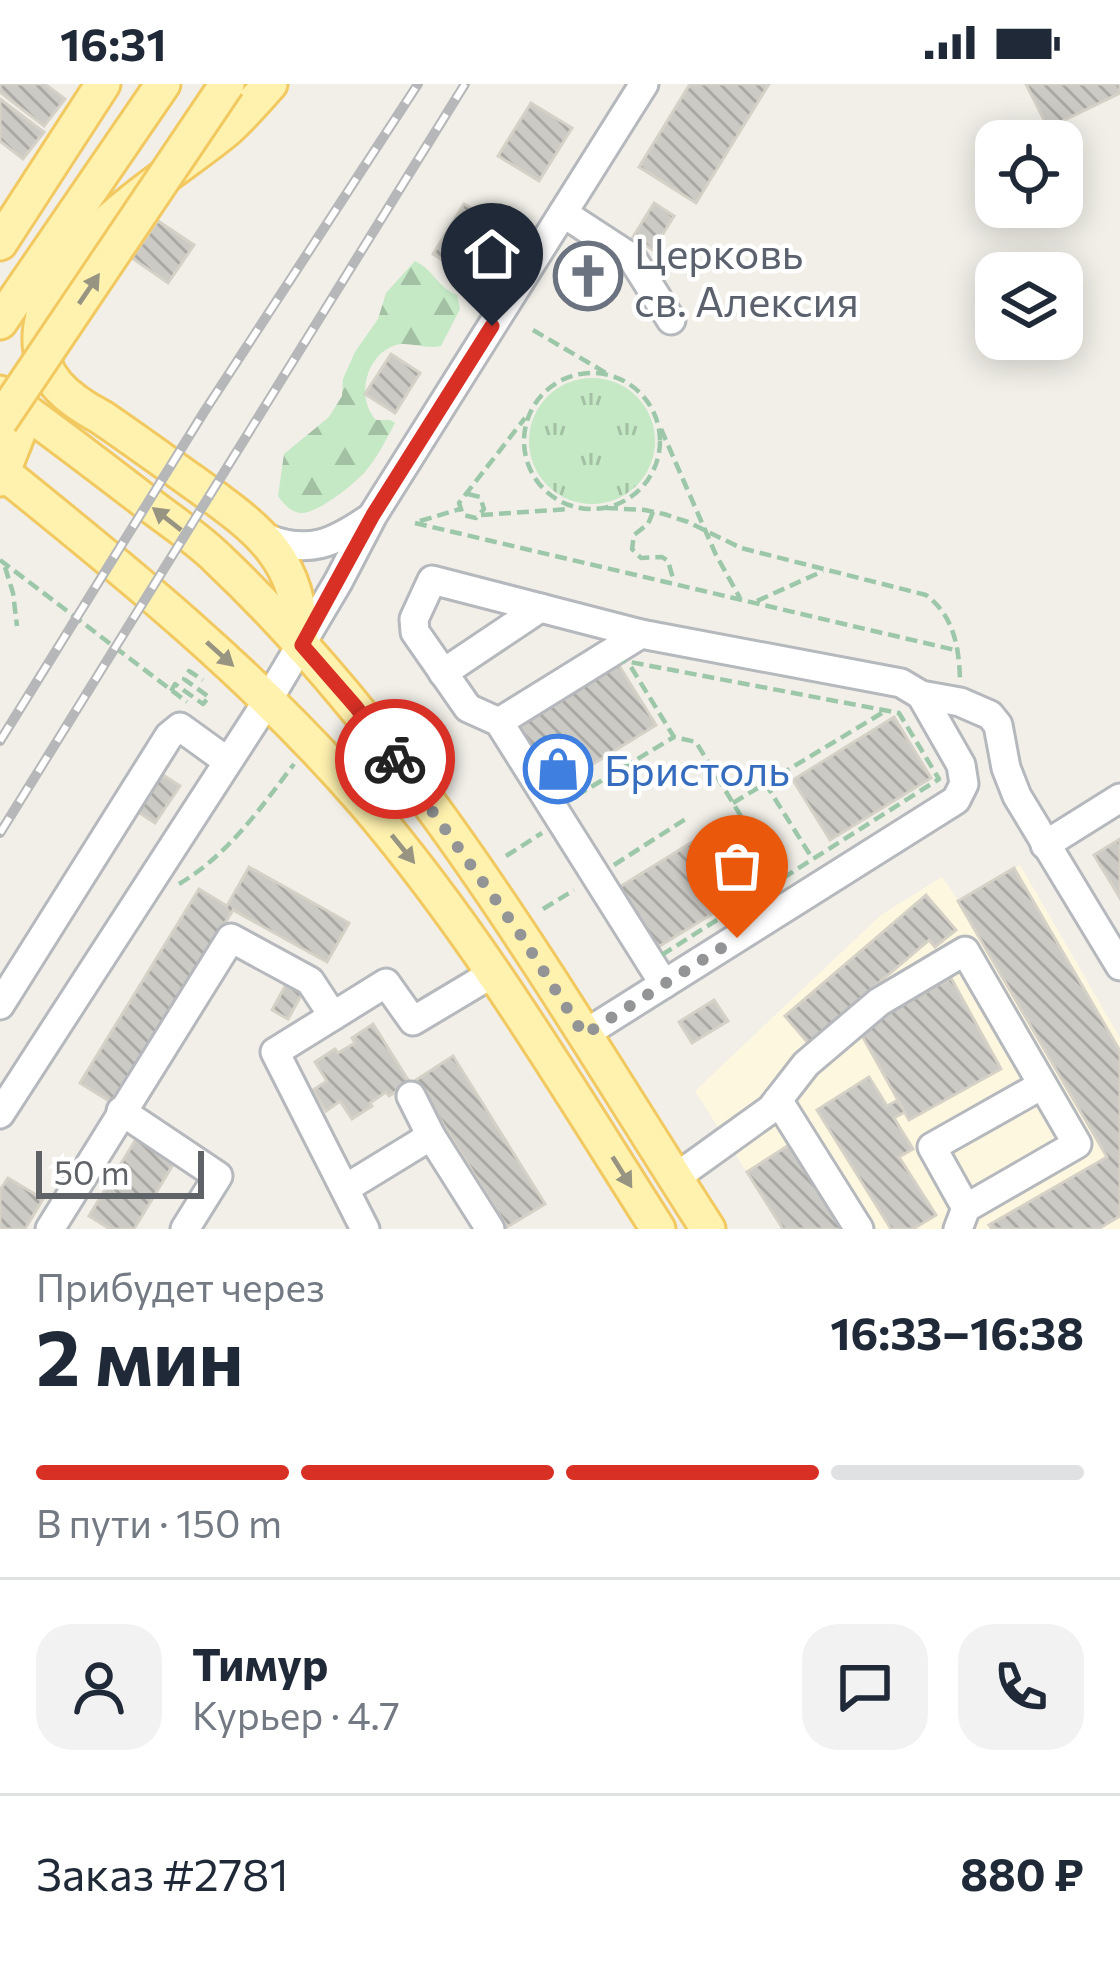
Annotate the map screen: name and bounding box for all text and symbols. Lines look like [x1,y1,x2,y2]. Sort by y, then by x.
text: 16:31 [60,15,167,70]
map controls [975,120,1083,360]
button: locate [975,120,1083,228]
pin [441,203,543,326]
icon: home [459,221,525,287]
place label: Церковь св. Алексия [634,226,859,326]
church icon: Церковь св. Алексия [553,241,623,311]
button: layers [975,252,1083,360]
one-way arrow [77,273,100,305]
one-way arrow [152,507,183,532]
one-way arrow [205,640,234,668]
courier [335,699,455,819]
icon: bike [362,726,428,792]
shop icon: Бристоль [523,734,593,804]
place label: Бристоль [604,743,790,795]
pin [686,815,788,938]
icon: bag [704,833,770,899]
one-way arrow [390,834,415,865]
scale bar [36,1145,204,1198]
text: 50 m [54,1151,130,1192]
one-way arrow [610,1155,632,1188]
text: Прибудет через [36,1262,325,1310]
text: 16:33–16:38 [830,1304,1084,1359]
text: 2 мин [36,1307,244,1402]
text: В пути · 150 m [36,1498,282,1546]
button: person [36,1624,162,1750]
button: chat [802,1624,928,1750]
button: phone [958,1624,1084,1750]
text: Тимур [192,1635,328,1690]
text: Курьер · 4.7 [192,1690,400,1738]
text: Заказ #2781 [36,1845,289,1900]
text: 880 ₽ [960,1845,1084,1900]

